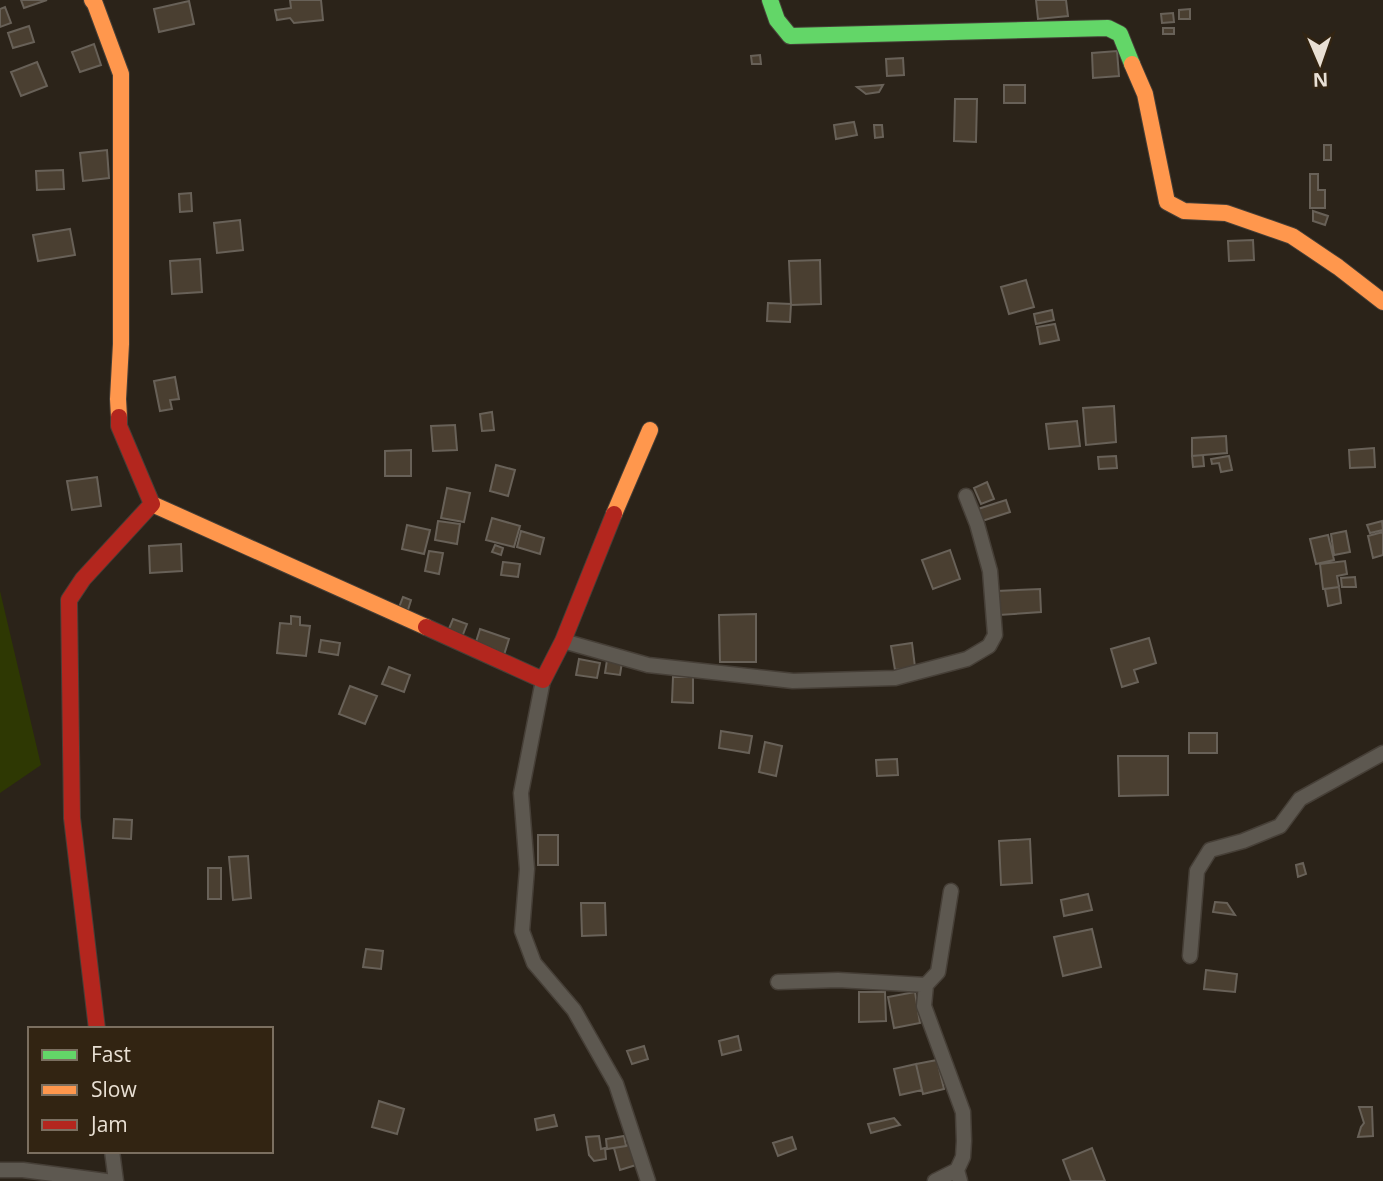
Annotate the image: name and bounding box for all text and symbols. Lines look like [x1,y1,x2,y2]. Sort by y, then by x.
north arrow [1285,28,1355,98]
text: N [1312,67,1329,93]
legend [28,1027,273,1153]
text: Fast [91,1040,131,1068]
text: Slow [91,1075,137,1103]
text: Jam [89,1110,128,1138]

